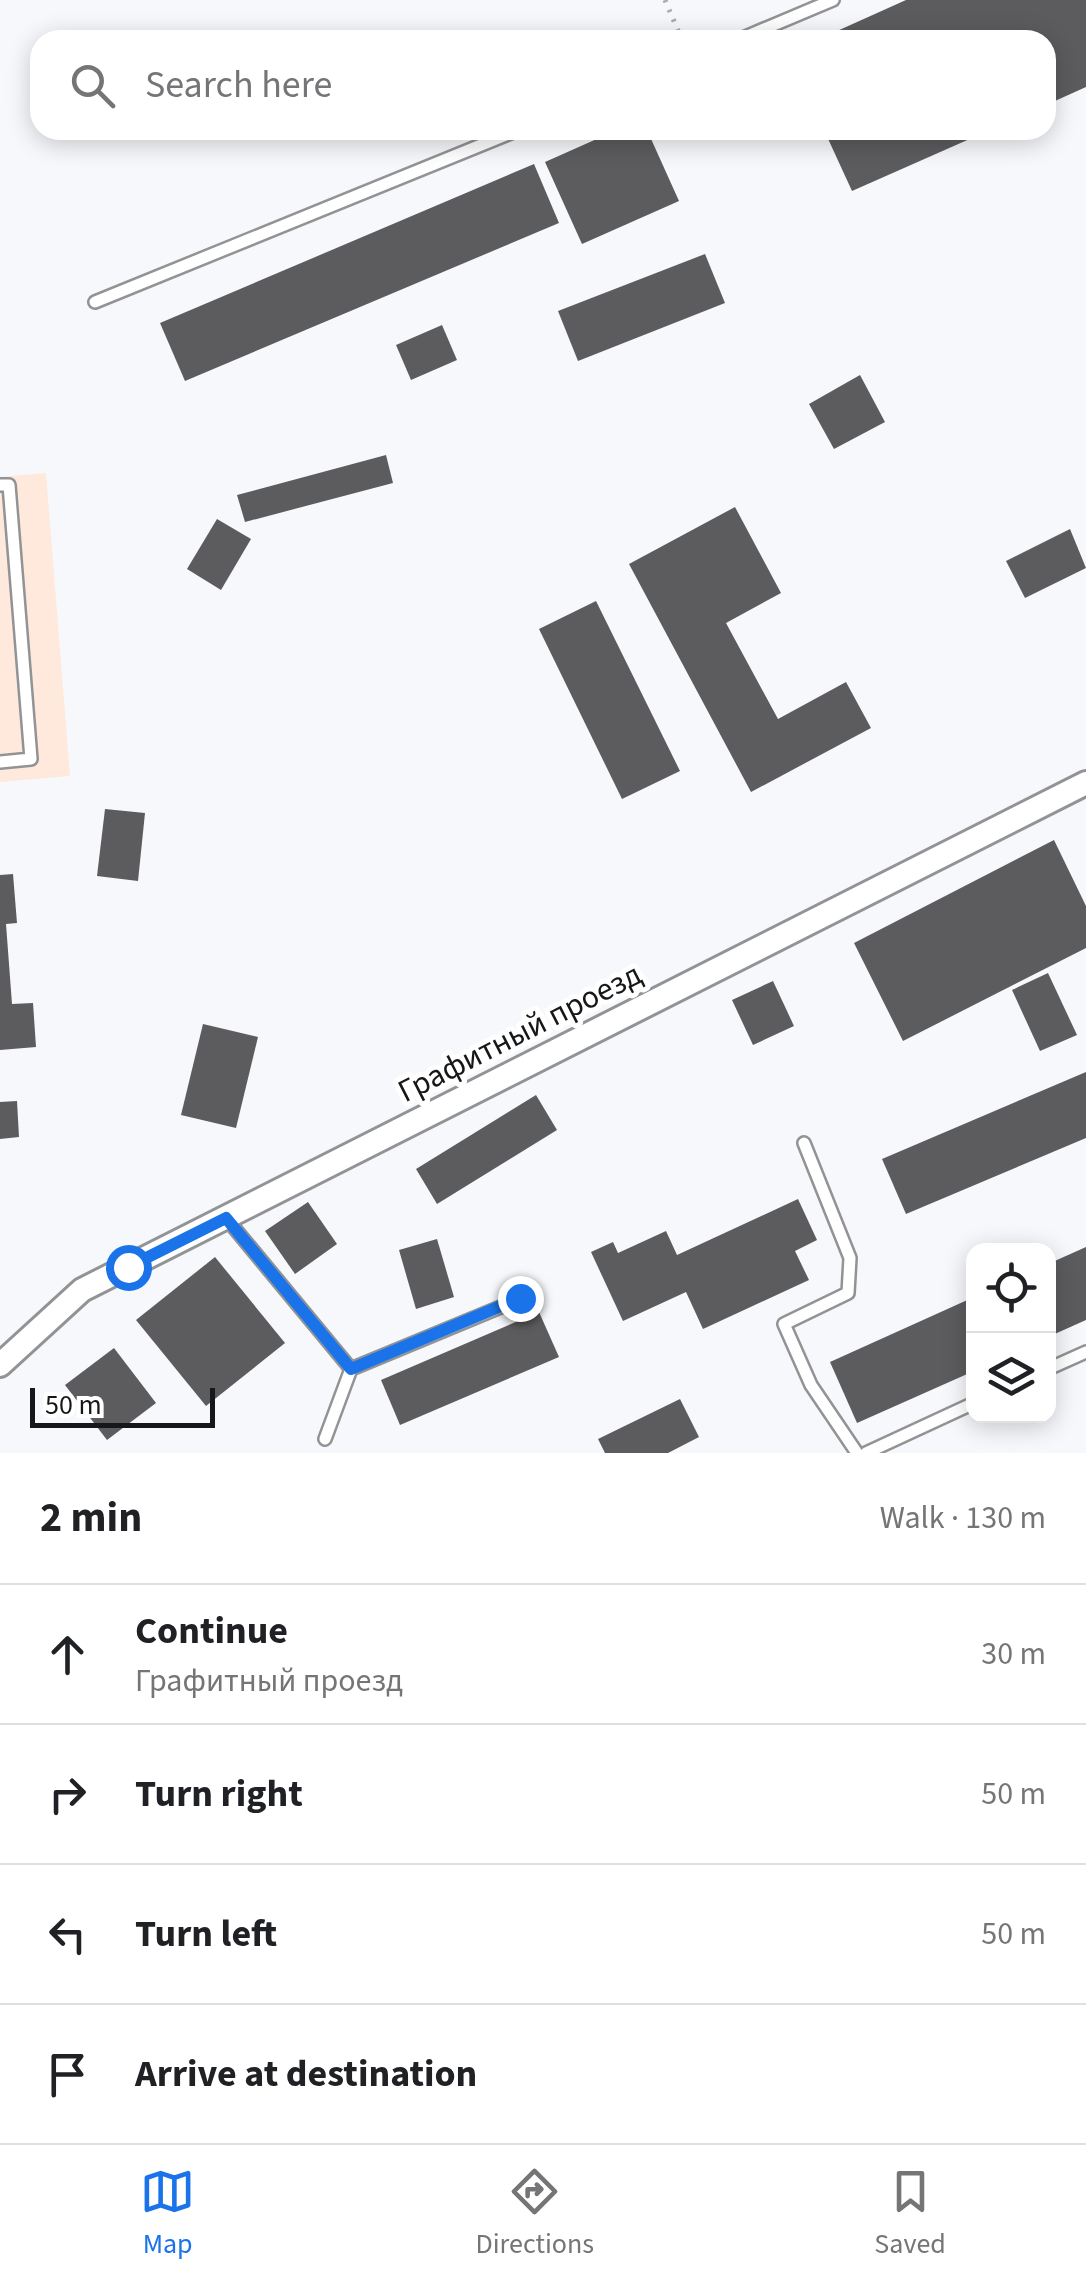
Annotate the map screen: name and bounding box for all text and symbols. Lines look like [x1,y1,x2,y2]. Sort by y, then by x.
search box [30,30,1056,140]
icon: search [65,58,120,113]
text: Search here [145,58,332,112]
street label: Графитный проезд [390,952,650,1114]
map controls [966,1243,1056,1423]
button: locate [966,1243,1056,1333]
route start [106,1245,152,1291]
route end [498,1276,544,1322]
button: layers [966,1333,1056,1423]
scale bar [30,1383,215,1428]
text: 50 m [45,1385,102,1425]
text: 2 min [40,1488,142,1548]
text: Walk · 130 m [880,1495,1046,1541]
text: Continue [135,1604,288,1658]
icon: ahead [40,1627,95,1682]
text: 30 m [981,1631,1046,1677]
text: Графитный проезд [135,1658,403,1704]
icon: right [40,1767,95,1822]
text: Turn right [135,1767,303,1821]
text: 50 m [981,1771,1046,1817]
icon: left [40,1907,95,1962]
text: Turn left [135,1907,277,1961]
text: 50 m [981,1911,1046,1957]
icon: arrive [40,2047,95,2102]
text: Arrive at destination [135,2047,477,2101]
tab: Map [140,2164,195,2264]
tab: Directions [476,2164,594,2264]
tab: Saved [874,2164,946,2264]

